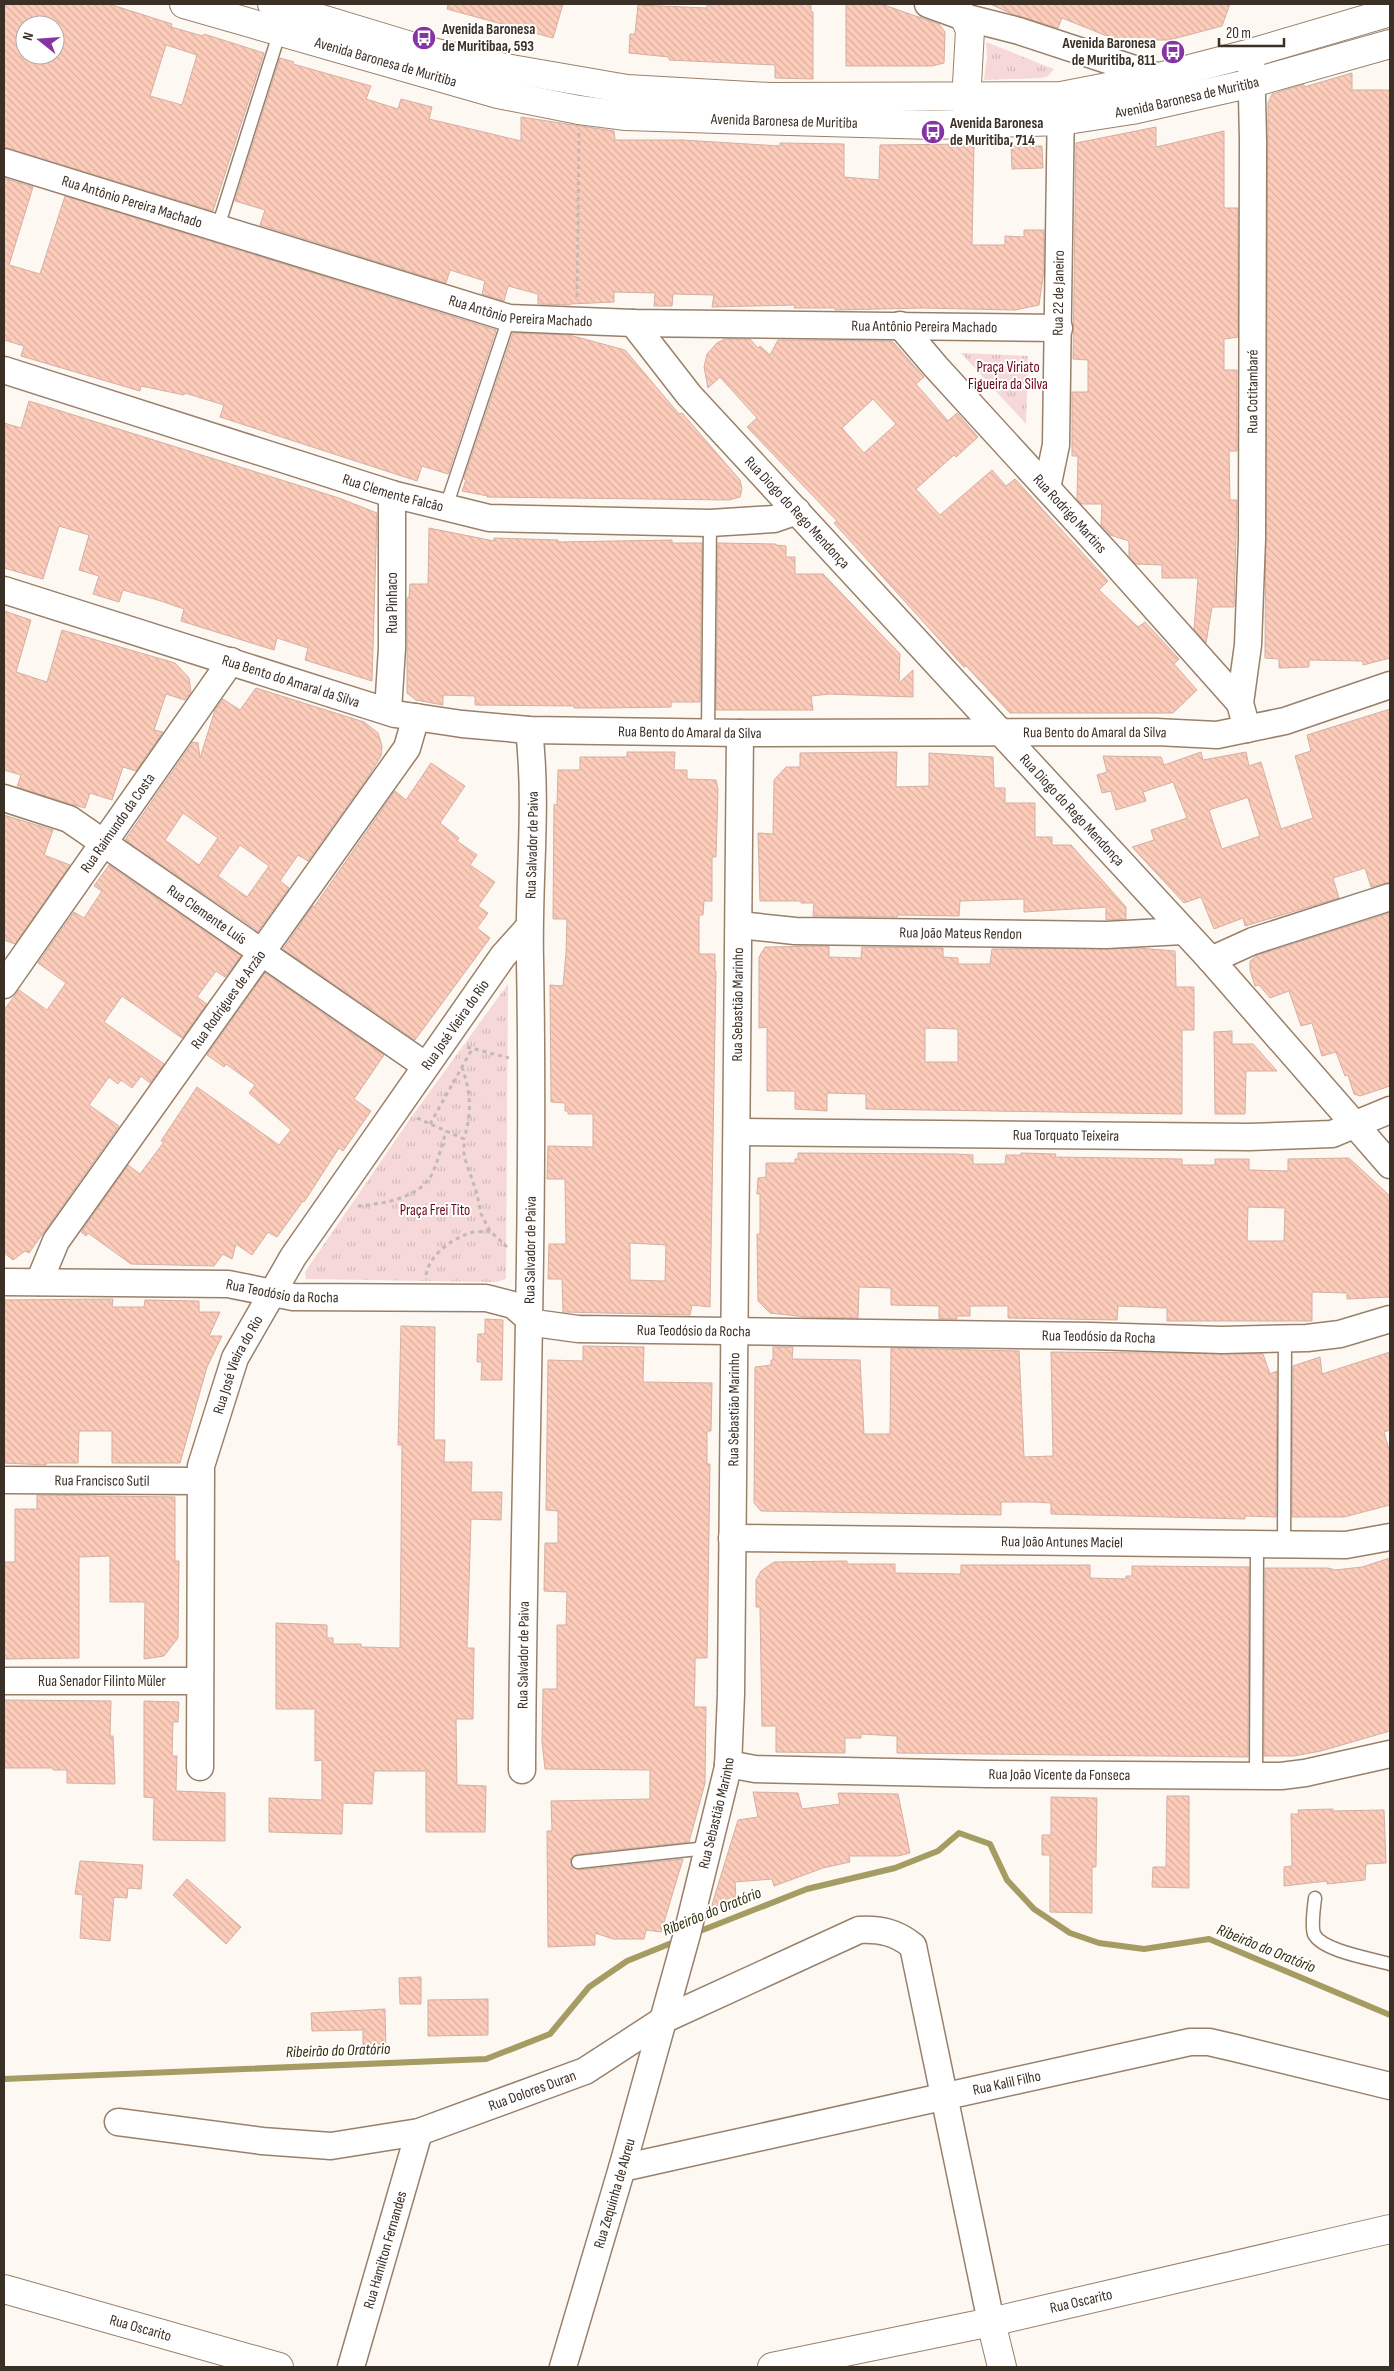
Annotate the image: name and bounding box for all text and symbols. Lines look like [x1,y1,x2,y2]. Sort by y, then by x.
north arrow [15,15,65,65]
scale bar [1219,15,1284,47]
place label: Avenida Baronesa de Muritibaa, 593 [441,20,535,56]
text: 20 m [1226,24,1251,43]
bus stop icon: Avenida Baronesa de Muritibaa, 593 [411,25,437,51]
text: N [19,30,37,42]
street label: Avenida Baronesa de Muritiba [312,32,459,91]
place label: Avenida Baronesa de Muritiba, 811 [1062,34,1156,70]
bus stop icon: Avenida Baronesa de Muritiba, 811 [1160,39,1186,65]
street label: Avenida Baronesa de Muritiba [1113,72,1261,122]
street label: Avenida Baronesa de Muritiba [710,109,858,132]
place label: Avenida Baronesa de Muritiba, 714 [949,114,1043,150]
bus stop icon: Avenida Baronesa de Muritiba, 714 [920,119,946,145]
street label: Rua Antônio Pereira Machado [59,171,205,232]
street label: Rua 22 de Janeiro [1048,250,1068,336]
street label: Rua Antônio Pereira Machado [446,290,593,331]
street label: Rua Antônio Pereira Machado [851,316,998,337]
street label: Rua Cotitambaré [1243,349,1262,434]
park label: Praça Viriato Figueira da Silva [968,358,1048,394]
street label: Rua Diogo do Rego Mendonça [741,452,854,573]
street label: Rua Clemente Falcão [340,469,446,516]
street label: Rua Rodrigo Martins [1029,470,1111,557]
street label: Rua Pinhaco [383,572,402,634]
street label: Rua Bento do Amaral da Silva [220,650,362,712]
street label: Rua Bento do Amaral da Silva [618,722,762,743]
street label: Rua Bento do Amaral da Silva [1023,722,1167,742]
street label: Rua Diogo do Rego Mendonça [1016,750,1129,870]
street label: Rua Raimundo da Costa [76,769,159,876]
street label: Rua Salvador de Paiva [521,791,542,899]
street label: Rua Clemente Luís [163,880,250,949]
street label: Rua João Mateus Rendon [899,923,1022,943]
street label: Rua Rodrigues de Arzão [186,946,270,1053]
street label: Rua Sebastião Marinho [727,947,747,1062]
street label: Rua José Vieira do Rio [417,976,493,1074]
street label: Rua Torquato Teixeira [1013,1125,1119,1145]
street label: Rua Salvador de Paiva [520,1196,540,1304]
park label: Praça Frei Tito [400,1201,470,1220]
street label: Rua Teodósio da Rocha [224,1274,339,1307]
street label: Rua José Vieira do Rio [208,1312,267,1416]
street label: Rua Teodósio da Rocha [637,1320,751,1341]
street label: Rua Teodósio da Rocha [1042,1326,1156,1347]
street label: Rua Sebastião Marinho [724,1352,744,1466]
street label: Rua Francisco Sutil [54,1471,150,1490]
street label: Rua João Antunes Maciel [1001,1532,1123,1552]
street label: Rua Salvador de Paiva [513,1601,533,1709]
street label: Rua Senador Filinto Müler [38,1672,167,1691]
street label: Rua Sebastião Marinho [694,1757,738,1871]
street label: Rua João Vicente da Fonseca [989,1765,1131,1784]
water label: Ribeirão do Oratório [660,1883,765,1940]
water label: Ribeirão do Oratório [1214,1921,1319,1978]
water label: Ribeirão do Oratório [285,2040,391,2062]
street label: Rua Dolores Duran [486,2066,578,2115]
street label: Rua Kalil Filho [971,2066,1042,2099]
street label: Rua Zequinha de Abreu [589,2136,639,2251]
street label: Rua Hamilton Fernandes [359,2189,411,2311]
street label: Rua Oscarito [1048,2285,1114,2317]
street label: Rua Oscarito [107,2310,174,2346]

